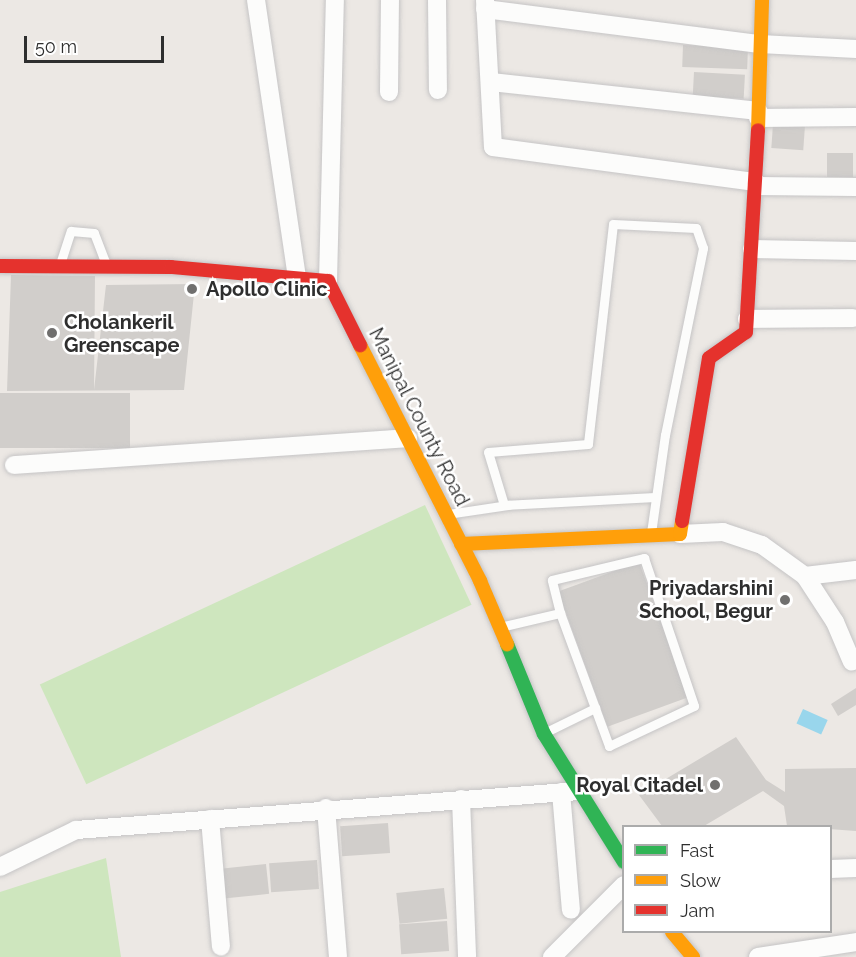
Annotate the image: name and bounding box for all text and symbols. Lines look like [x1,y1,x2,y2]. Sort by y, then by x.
scale bar [27,24,166,62]
text: 50 m [35,36,77,57]
place label: Apollo Clinic [206,277,327,301]
marker: Apollo Clinic [183,280,201,298]
place label: Cholankeril Greenscape [64,310,179,357]
street label: Manipal County Road [363,323,475,511]
marker: Cholankeril Greenscape [45,326,59,340]
place label: Priyadarshini School, Begur [639,576,773,623]
marker: Priyadarshini School, Begur [778,593,792,607]
place label: Royal Citadel [576,773,703,797]
marker: Royal Citadel [708,778,722,792]
legend [622,825,832,933]
text: Fast [680,840,714,861]
text: Slow [680,870,721,891]
text: Jam [680,900,715,921]

